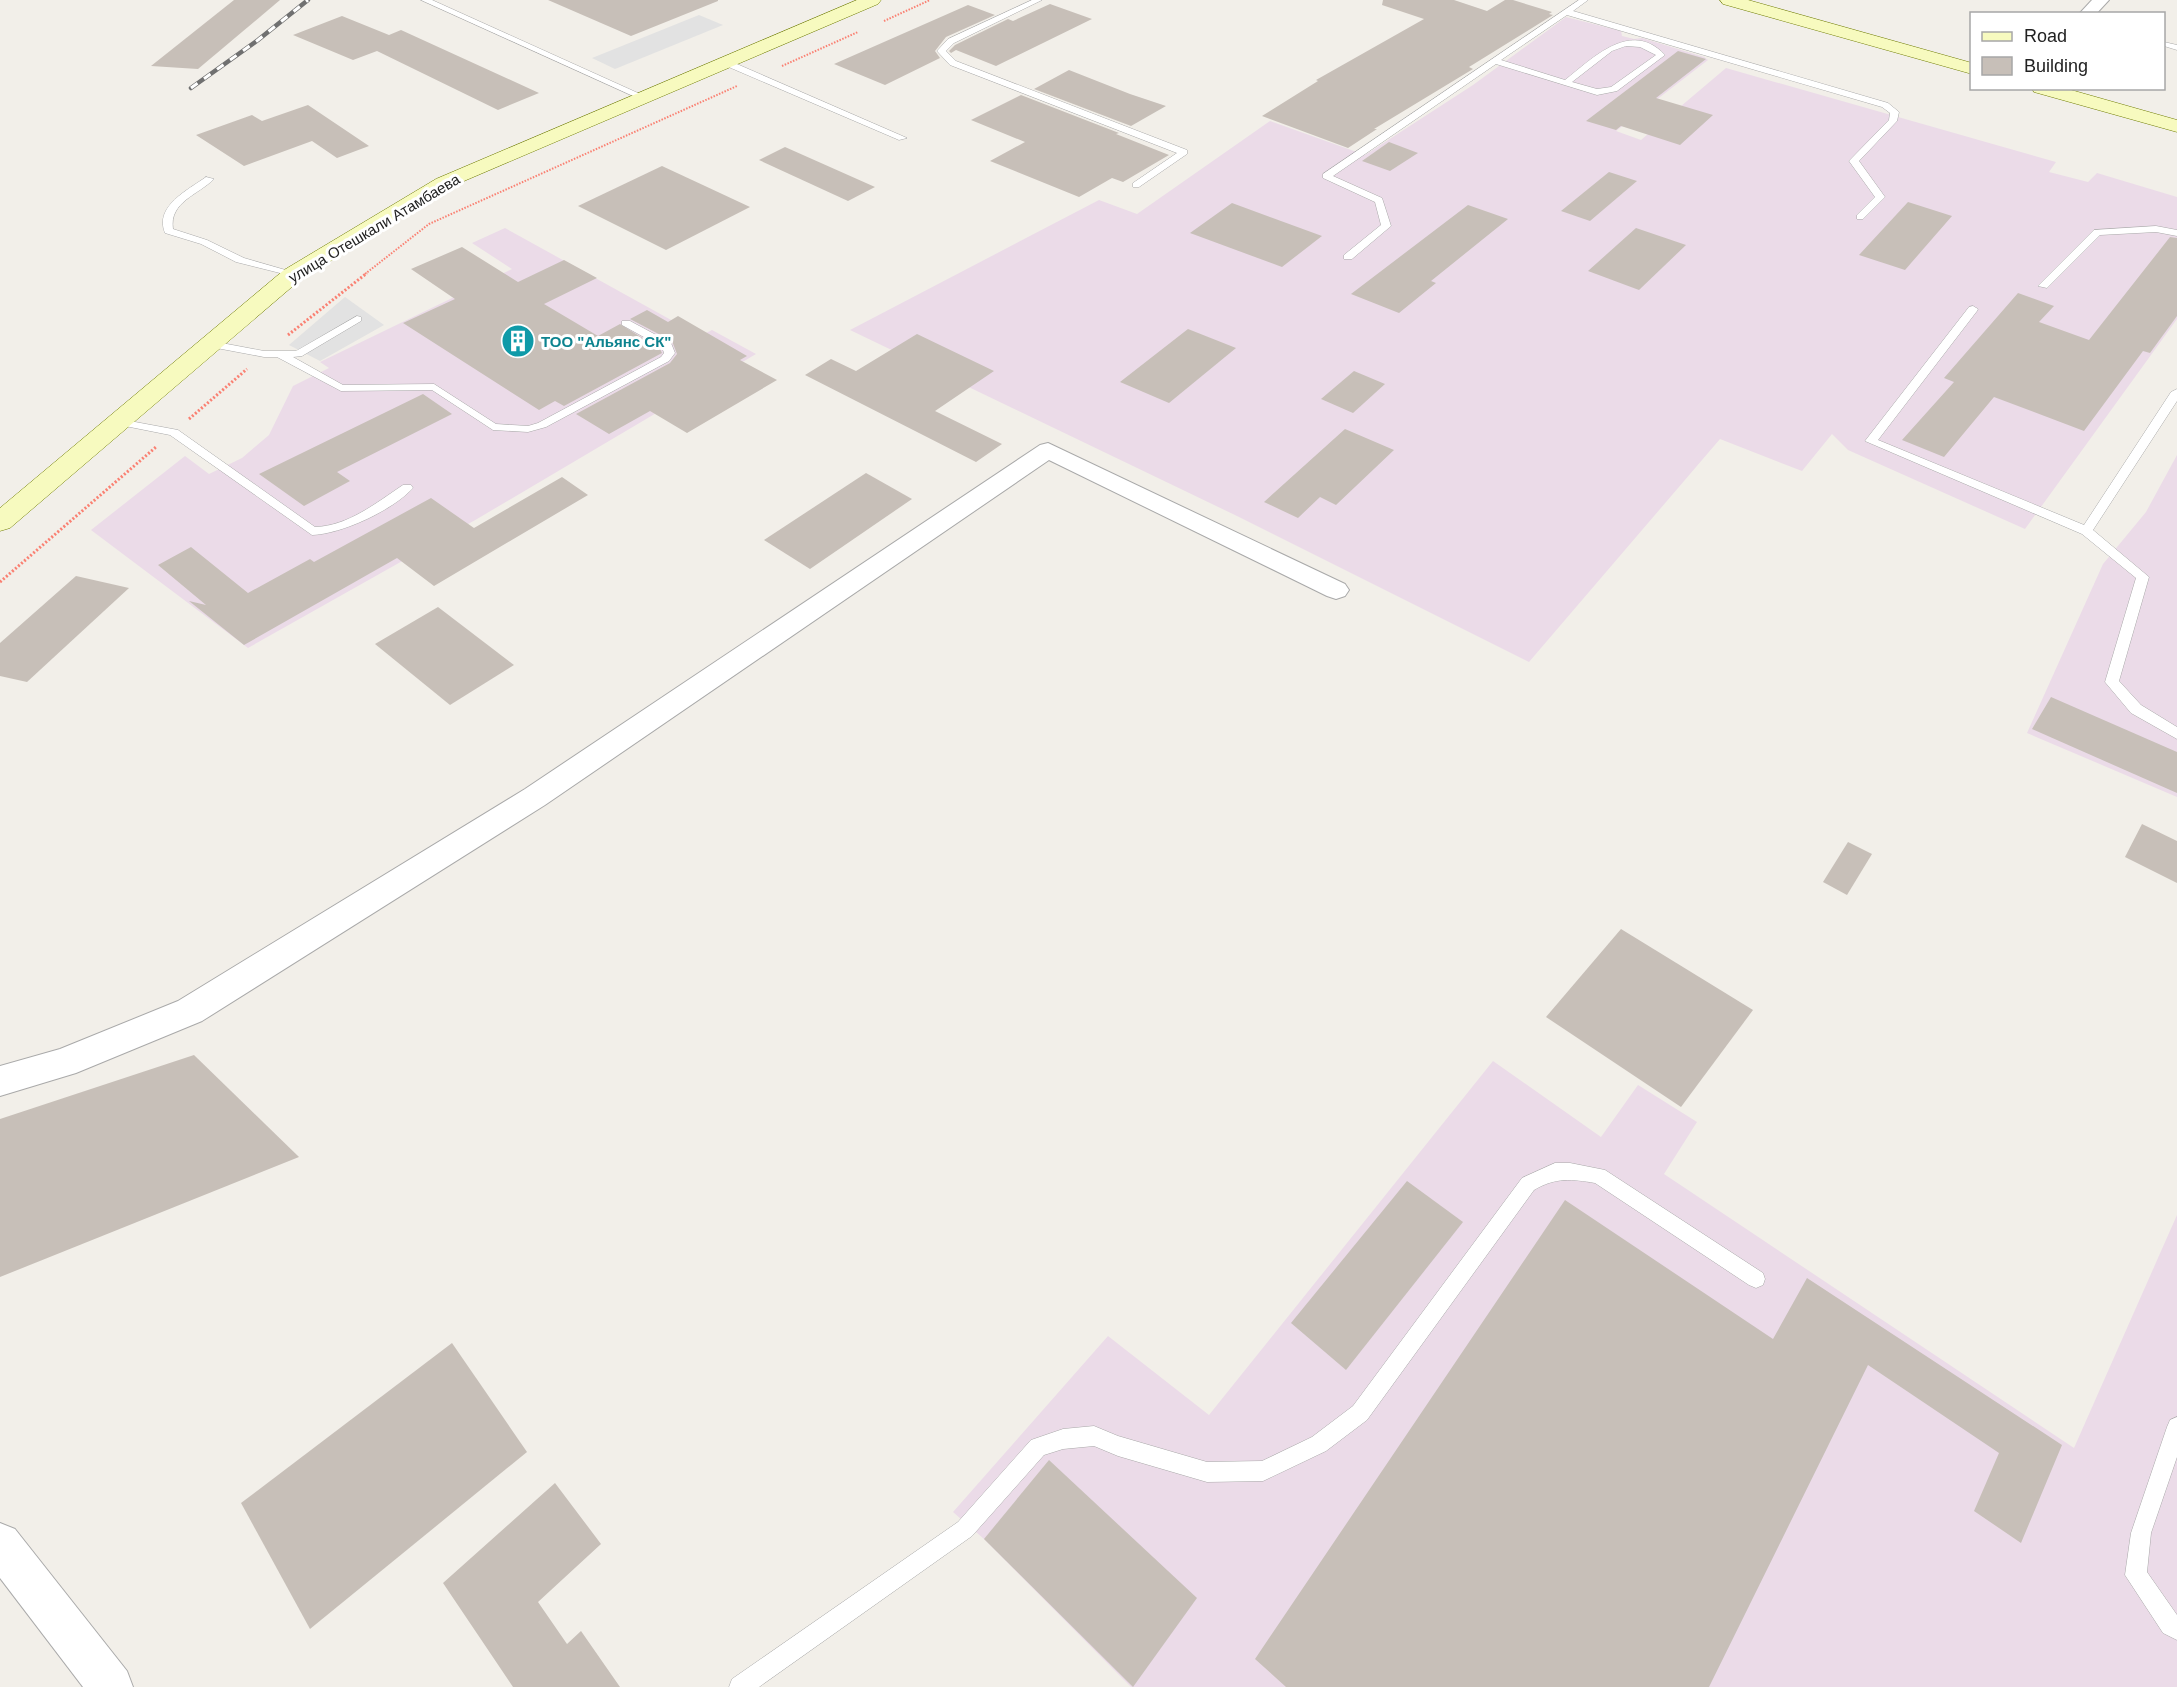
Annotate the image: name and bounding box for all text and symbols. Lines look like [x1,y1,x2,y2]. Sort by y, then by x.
legend [1970,12,2165,90]
text: Road [2024,26,2067,46]
text: Building [2024,56,2088,76]
street label: улица Отешкали Атамбаева [285,170,463,286]
building icon: ТОО "Альянс СК" [500,323,536,359]
place label: ТОО "Альянс СК" [541,333,671,350]

